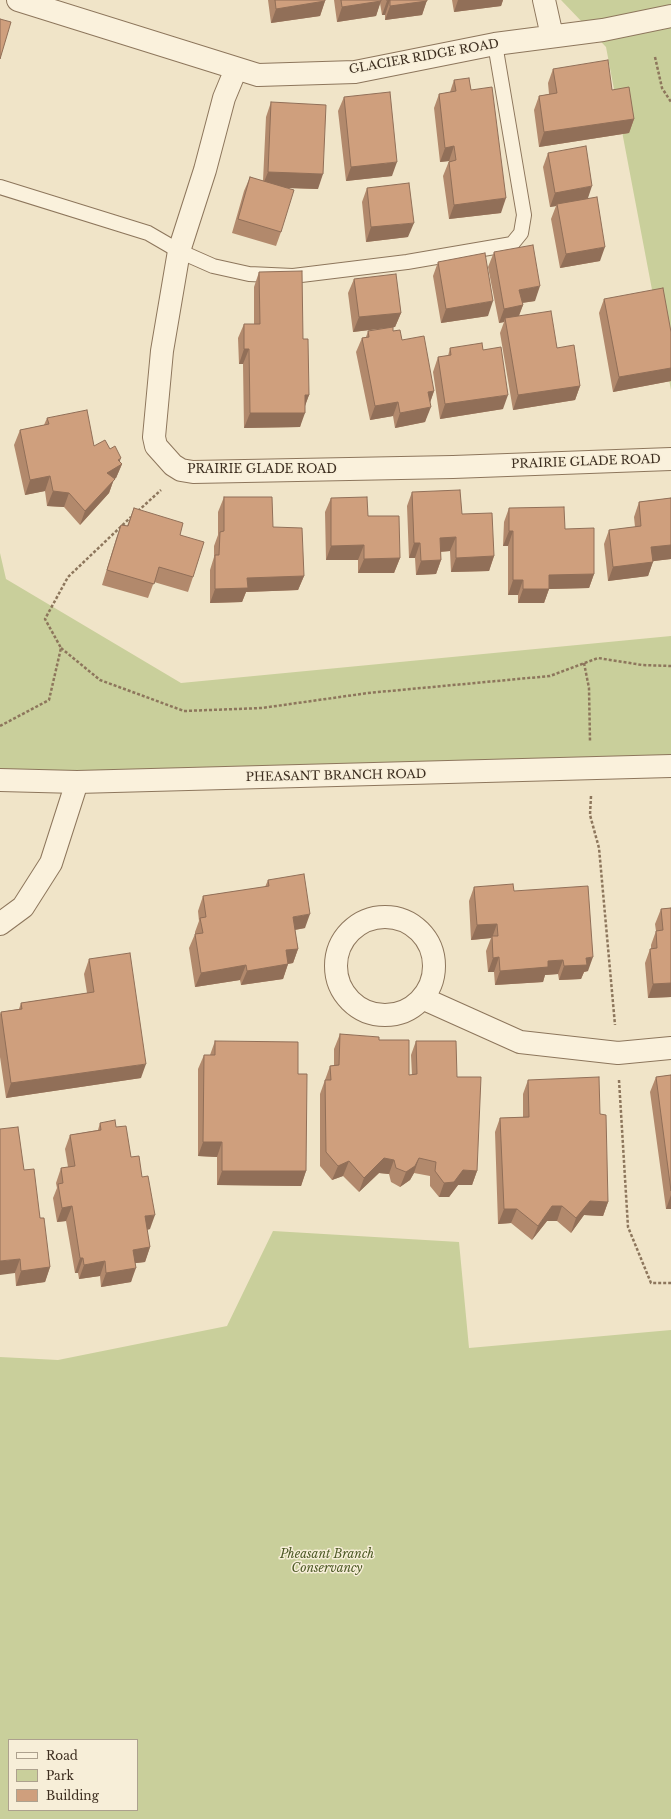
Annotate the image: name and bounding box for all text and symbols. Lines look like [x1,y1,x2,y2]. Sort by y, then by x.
street label: GLACIER RIDGE ROAD [348,37,500,77]
street label: PRAIRIE GLADE ROAD [511,452,661,472]
street label: PRAIRIE GLADE ROAD [187,463,337,477]
street label: PHEASANT BRANCH ROAD [245,767,427,785]
park label: Pheasant Branch Conservancy [280,1548,374,1576]
legend [8,1739,138,1811]
text: Road [46,1748,78,1763]
text: Park [46,1768,74,1783]
text: Building [46,1788,99,1803]

